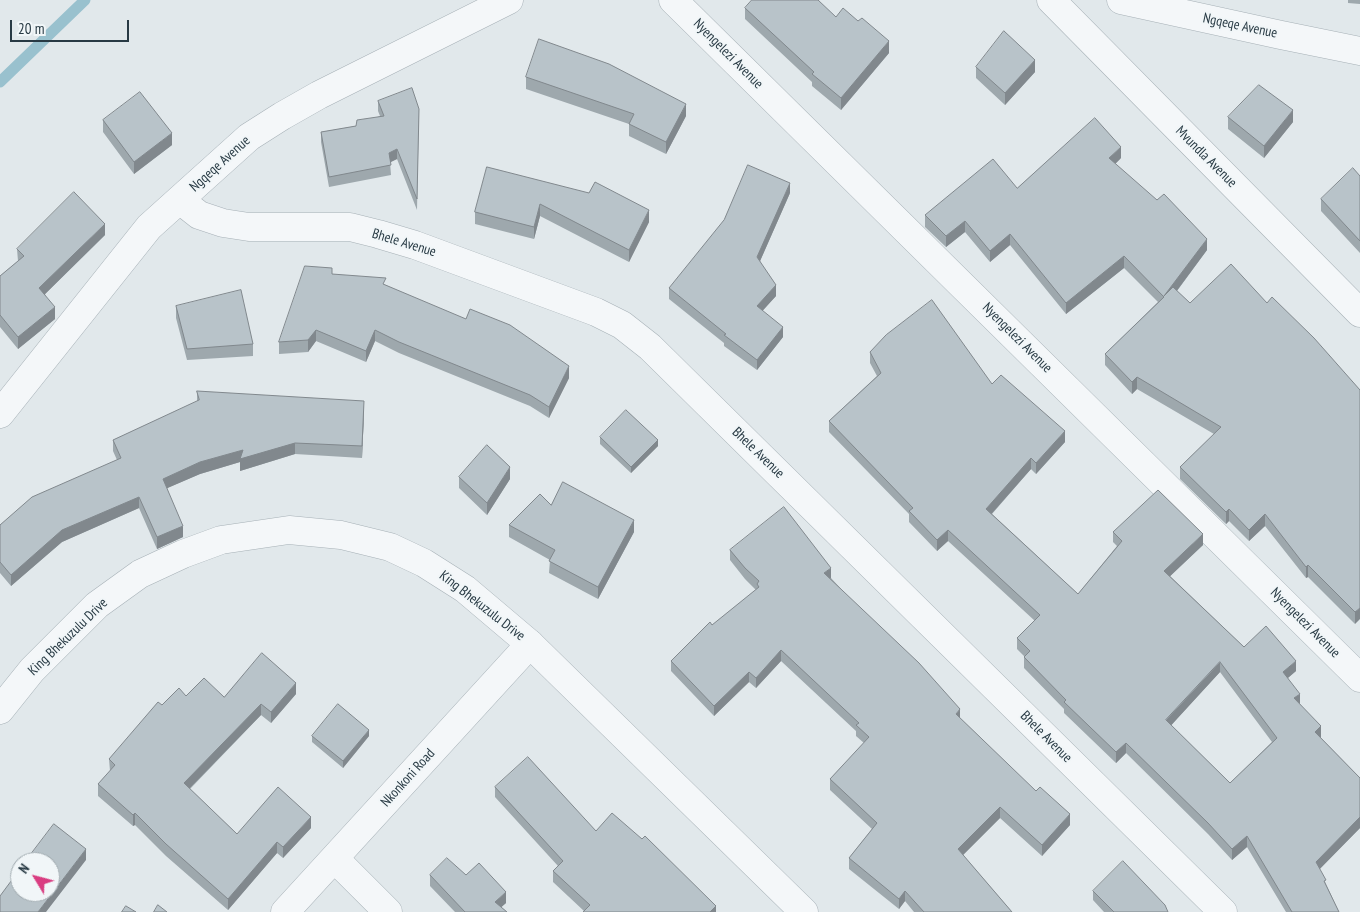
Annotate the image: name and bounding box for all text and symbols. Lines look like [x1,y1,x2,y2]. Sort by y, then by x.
scale bar [12,10,131,42]
street label: Ngqeqe Avenue [1201,10,1279,42]
street label: Nyengelezi Avenue [690,16,766,92]
text: 20 m [18,19,44,38]
street label: Mvundla Avenue [1172,123,1240,191]
street label: Ngqeqe Avenue [186,132,254,196]
street label: Bhele Avenue [370,225,438,261]
street label: Nyengelezi Avenue [979,300,1055,376]
street label: Bhele Avenue [728,424,788,482]
street label: King Bhekuzulu Drive [436,567,528,645]
street label: Nyengelezi Avenue [1267,585,1343,661]
street label: King Bhekuzulu Drive [25,595,111,679]
street label: Bhele Avenue [1017,708,1075,766]
street label: Nkonkoni Road [378,745,438,811]
north arrow [10,852,60,902]
text: N [14,860,33,877]

